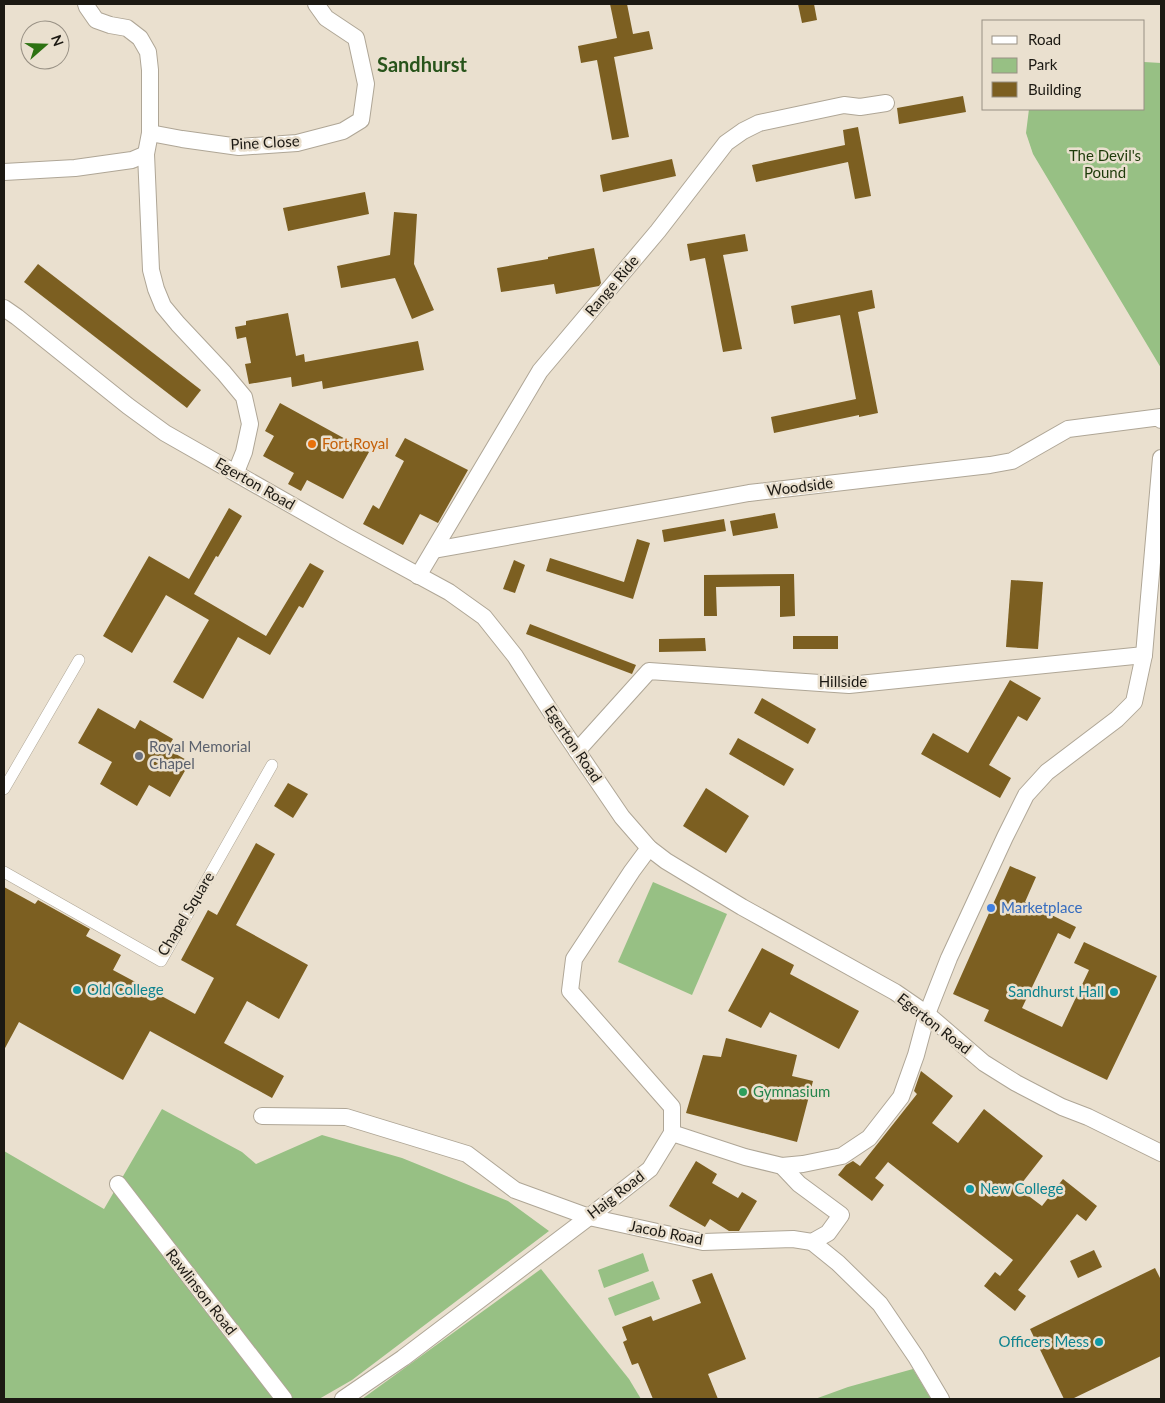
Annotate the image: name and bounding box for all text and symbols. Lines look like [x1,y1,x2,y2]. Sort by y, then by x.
north arrow [20,20,70,70]
legend [982,20,1145,110]
text: Road [1028,30,1061,48]
text: N [48,32,68,48]
district label: Sandhurst [377,52,467,76]
text: Park [1028,55,1058,73]
text: Building [1028,80,1081,98]
street label: Pine Close [230,131,300,153]
park label: The Devil's Pound [1069,146,1141,181]
street label: Range Ride [581,251,642,319]
place label: Fort Royal [322,434,389,452]
marker: Fort Royal [306,438,318,450]
street label: Egerton Road [213,453,298,513]
street label: Woodside [766,473,834,499]
street label: Hillside [819,672,867,690]
street label: Egerton Road [542,702,606,785]
place label: Royal Memorial Chapel [149,737,251,772]
marker: Royal Memorial Chapel [133,750,145,762]
street label: Chapel Square [153,868,217,959]
place label: Marketplace [1001,898,1082,916]
marker: Marketplace [985,902,997,914]
place label: Old College [87,980,164,998]
place label: Sandhurst Hall [1008,982,1104,1000]
marker: Old College [71,984,83,996]
marker: Sandhurst Hall [1108,986,1120,998]
street label: Egerton Road [894,989,975,1058]
place label: Gymnasium [753,1082,830,1100]
marker: Gymnasium [737,1086,749,1098]
street label: Haig Road [583,1166,647,1222]
place label: New College [980,1179,1063,1197]
marker: New College [964,1183,976,1195]
street label: Jacob Road [628,1216,704,1248]
street label: Rawlinson Road [163,1245,241,1338]
place label: Officers Mess [998,1332,1089,1350]
marker: Officers Mess [1093,1336,1105,1348]

